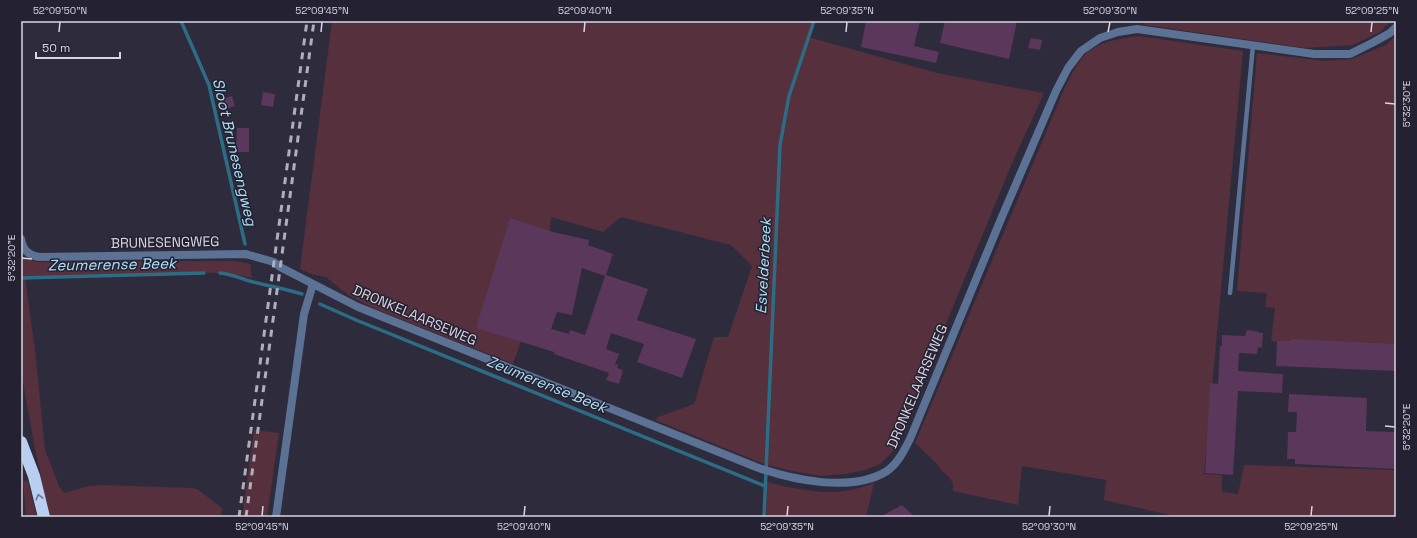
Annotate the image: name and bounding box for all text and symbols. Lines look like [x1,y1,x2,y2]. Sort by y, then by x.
text: 52°09'50"N [33,4,87,17]
text: 52°09'45"N [295,4,349,17]
text: 52°09'40"N [558,4,612,17]
text: 52°09'35"N [820,4,874,17]
text: 52°09'30"N [1083,4,1137,17]
text: 52°09'25"N [1345,4,1399,17]
scale bar [36,34,120,60]
text: 50 m [42,40,70,56]
water label: Sloot Brunesengweg [209,76,262,229]
text: 5°32'30"E [1400,80,1413,127]
water label: Esvelderbeek [751,216,775,314]
street label: BRUNESENGWEG [110,232,220,252]
text: 5°32'20"E [5,234,18,281]
water label: Zeumerense Beek [48,253,178,275]
street label: DRONKELAARSEWEG [350,281,480,349]
street label: DRONKELAARSEWEG [883,321,951,451]
water label: Zeumerense Beek [484,351,612,418]
text: 5°32'20"E [1400,403,1413,450]
one-way arrow [35,493,44,500]
text: 52°09'45"N [235,520,289,533]
text: 52°09'40"N [497,520,551,533]
text: 52°09'35"N [760,520,814,533]
text: 52°09'30"N [1022,520,1076,533]
text: 52°09'25"N [1284,520,1338,533]

